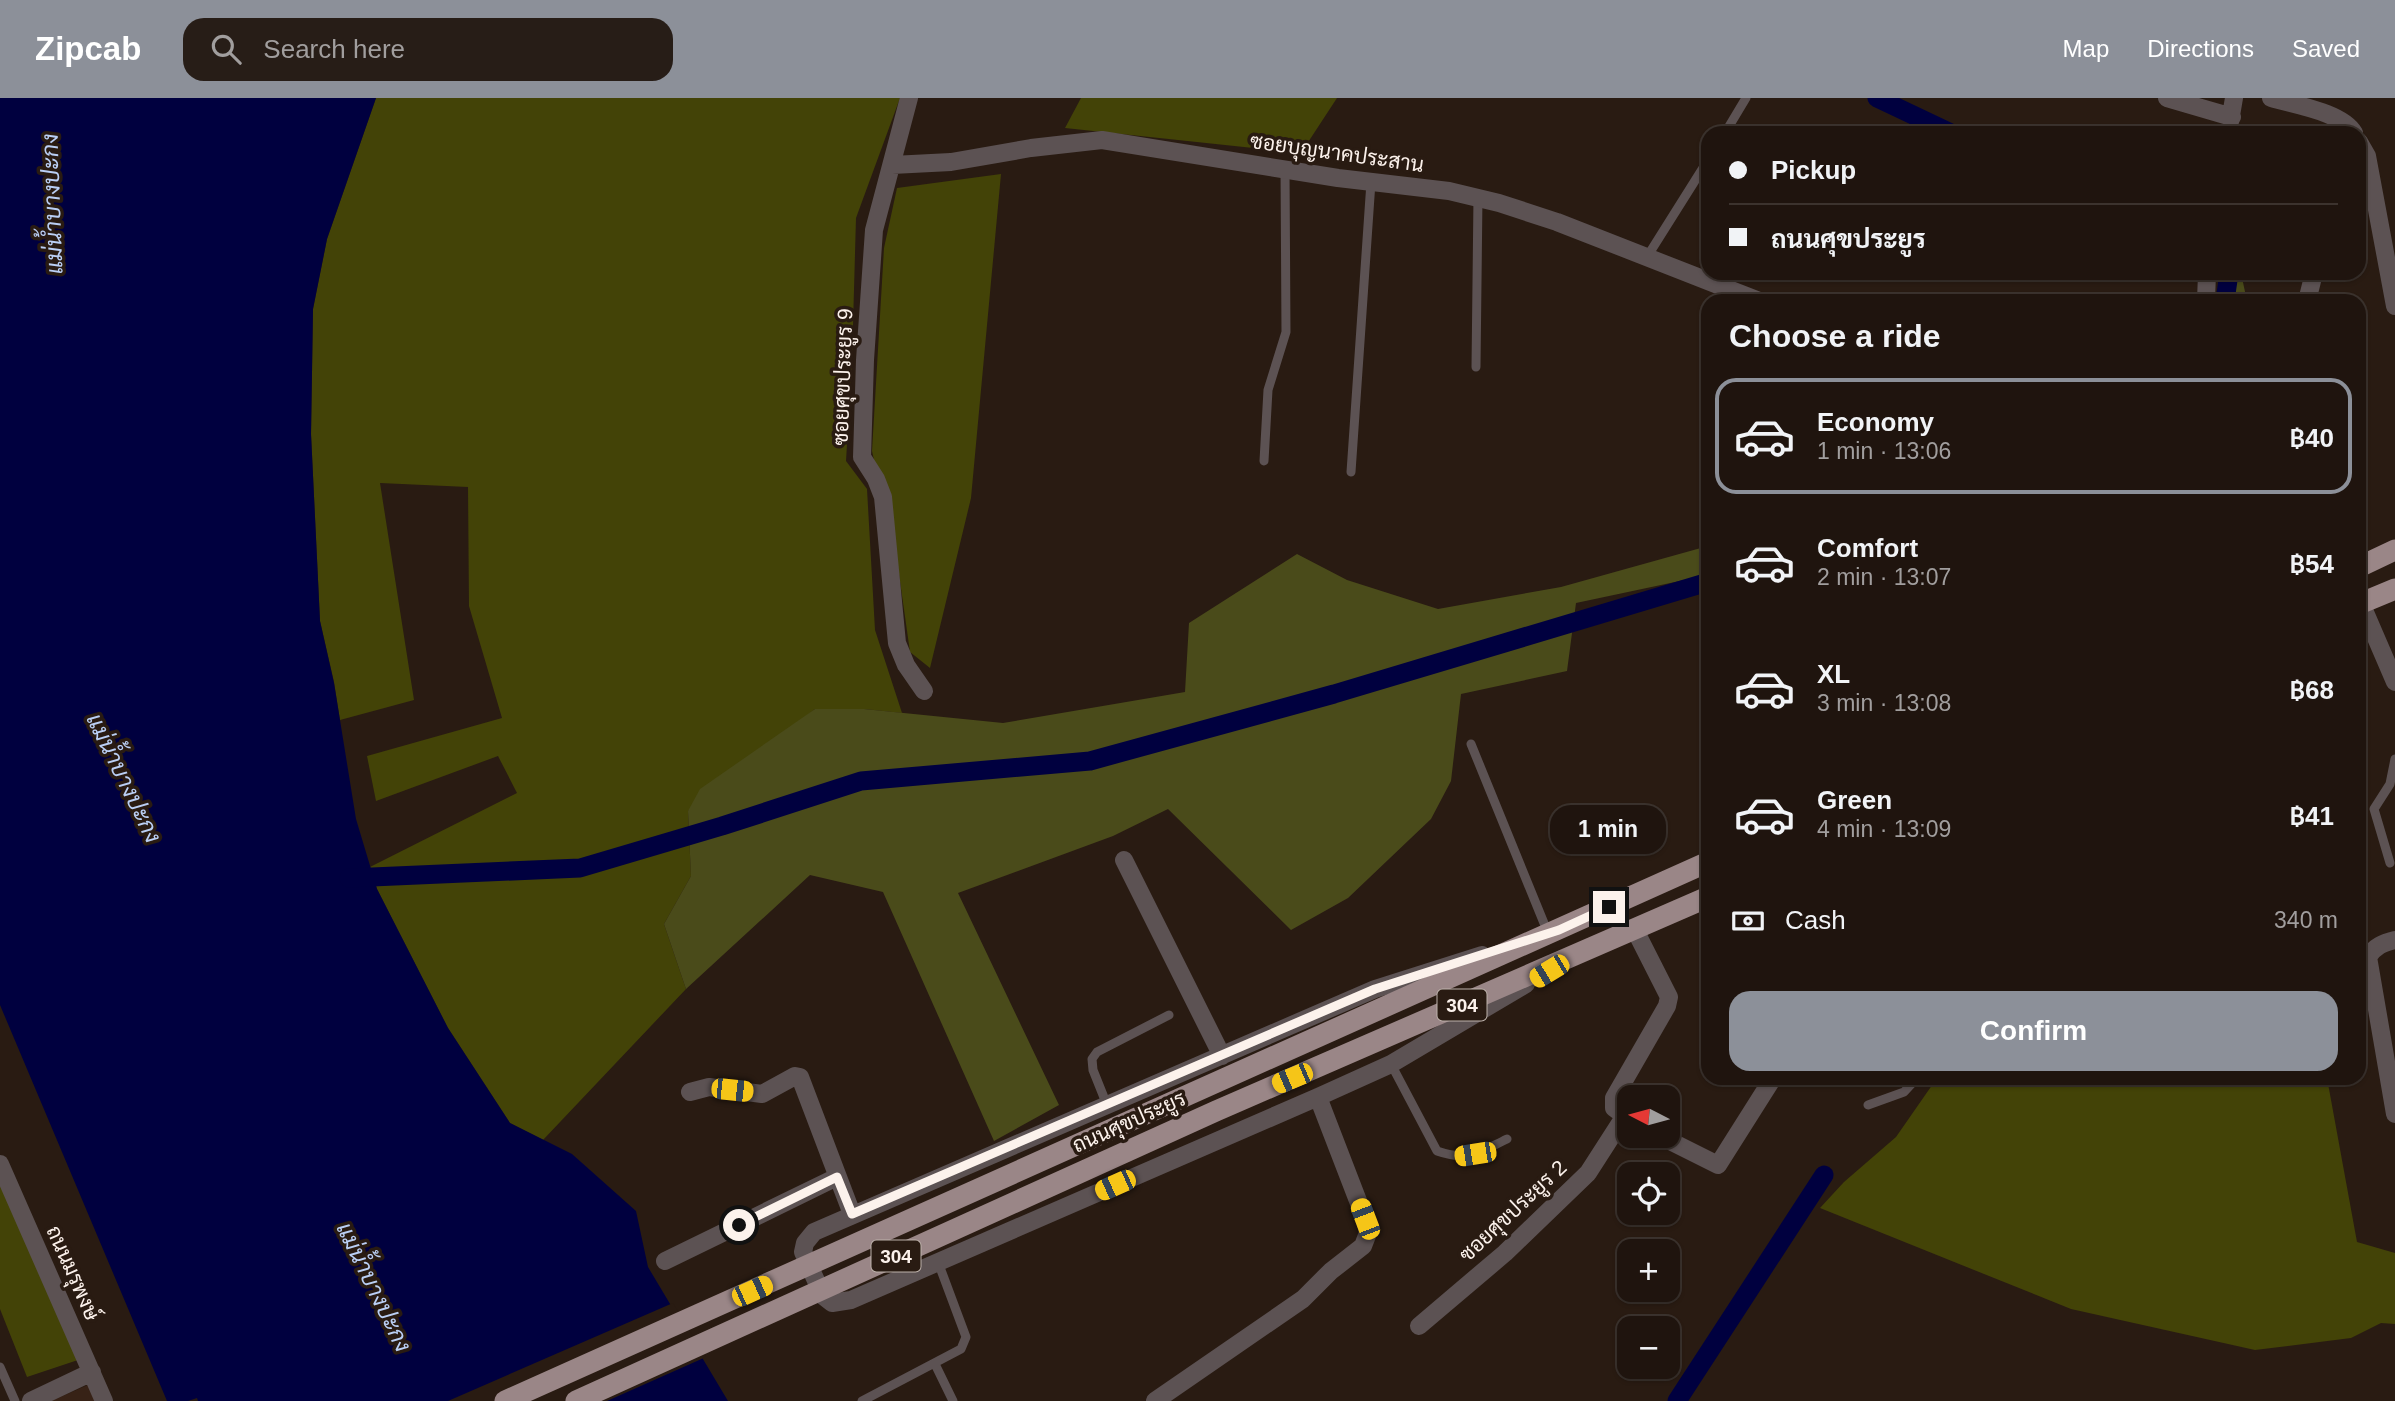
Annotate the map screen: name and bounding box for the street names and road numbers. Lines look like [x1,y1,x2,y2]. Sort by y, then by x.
street label: ซอยบุญนาคประสาน [1248,129,1425,179]
street label: ซอยศุขประยูร 9 [829,308,860,446]
road number: 304 [1438,990,1486,1021]
street label: ถนนศุขประยูร [1069,1086,1191,1160]
street label: ซอยศุขประยูร 2 [1455,1155,1573,1269]
street label: ถนนมรุพงษ์ [40,1221,107,1325]
road number: 304 [872,1240,920,1272]

